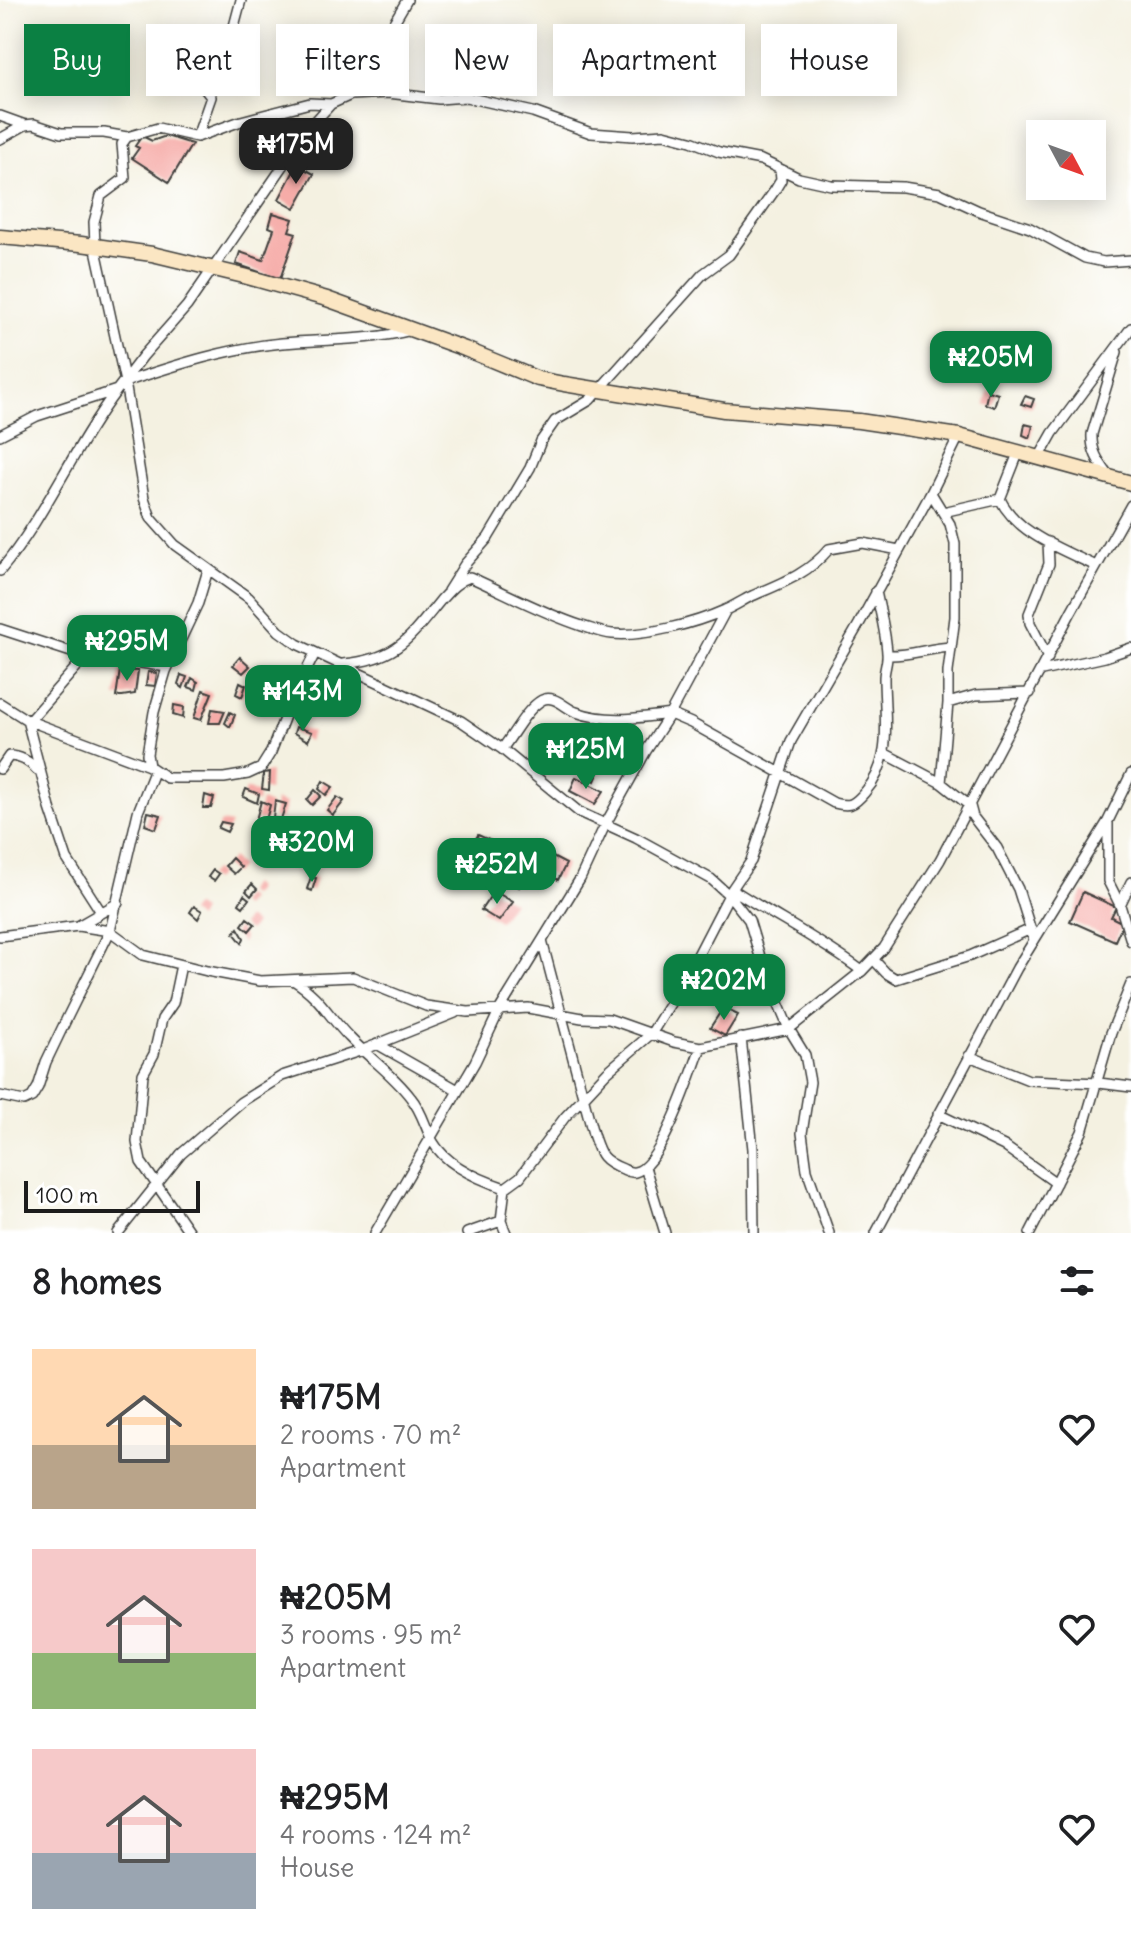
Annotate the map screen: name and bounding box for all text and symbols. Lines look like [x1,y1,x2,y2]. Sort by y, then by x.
chip: Buy [24,24,130,96]
chip: Rent [146,24,260,96]
chip: Filters [276,24,409,96]
chip: New [425,24,537,96]
chip: Apartment [553,24,745,96]
chip: House [761,24,897,96]
pin: ₦175M [240,118,352,186]
north arrow [1026,120,1106,200]
map controls [1026,120,1106,200]
text: ₦175M [257,127,335,160]
pin: ₦205M [935,331,1047,399]
text: ₦205M [948,340,1034,373]
pin: ₦295M [71,615,183,683]
text: ₦295M [85,624,169,657]
pin: ₦143M [247,665,359,733]
text: ₦143M [263,674,343,707]
pin: ₦125M [530,723,642,791]
text: ₦125M [546,732,626,765]
pin: ₦320M [256,816,368,884]
text: ₦320M [269,825,355,858]
pin: ₦252M [441,838,553,906]
text: ₦252M [455,847,539,880]
pin: ₦202M [668,954,780,1022]
text: ₦202M [681,963,767,996]
scale bar [24,1177,200,1213]
text: 100 m [36,1181,98,1209]
icon: filters [1055,1259,1099,1303]
text: 8 homes [32,1260,162,1303]
text: ₦175M [280,1375,382,1418]
icon: home [96,1381,192,1477]
icon: heart [1055,1407,1099,1451]
text: 2 rooms · 70 m² [280,1418,461,1451]
text: Apartment [280,1451,406,1484]
text: ₦205M [280,1575,393,1618]
icon: home [96,1581,192,1677]
icon: heart [1055,1607,1099,1651]
text: 3 rooms · 95 m² [280,1618,462,1651]
text: Apartment [280,1651,406,1684]
text: ₦295M [280,1775,390,1818]
icon: home [96,1781,192,1877]
icon: heart [1055,1807,1099,1851]
text: 4 rooms · 124 m² [280,1818,472,1851]
text: House [280,1851,354,1884]

